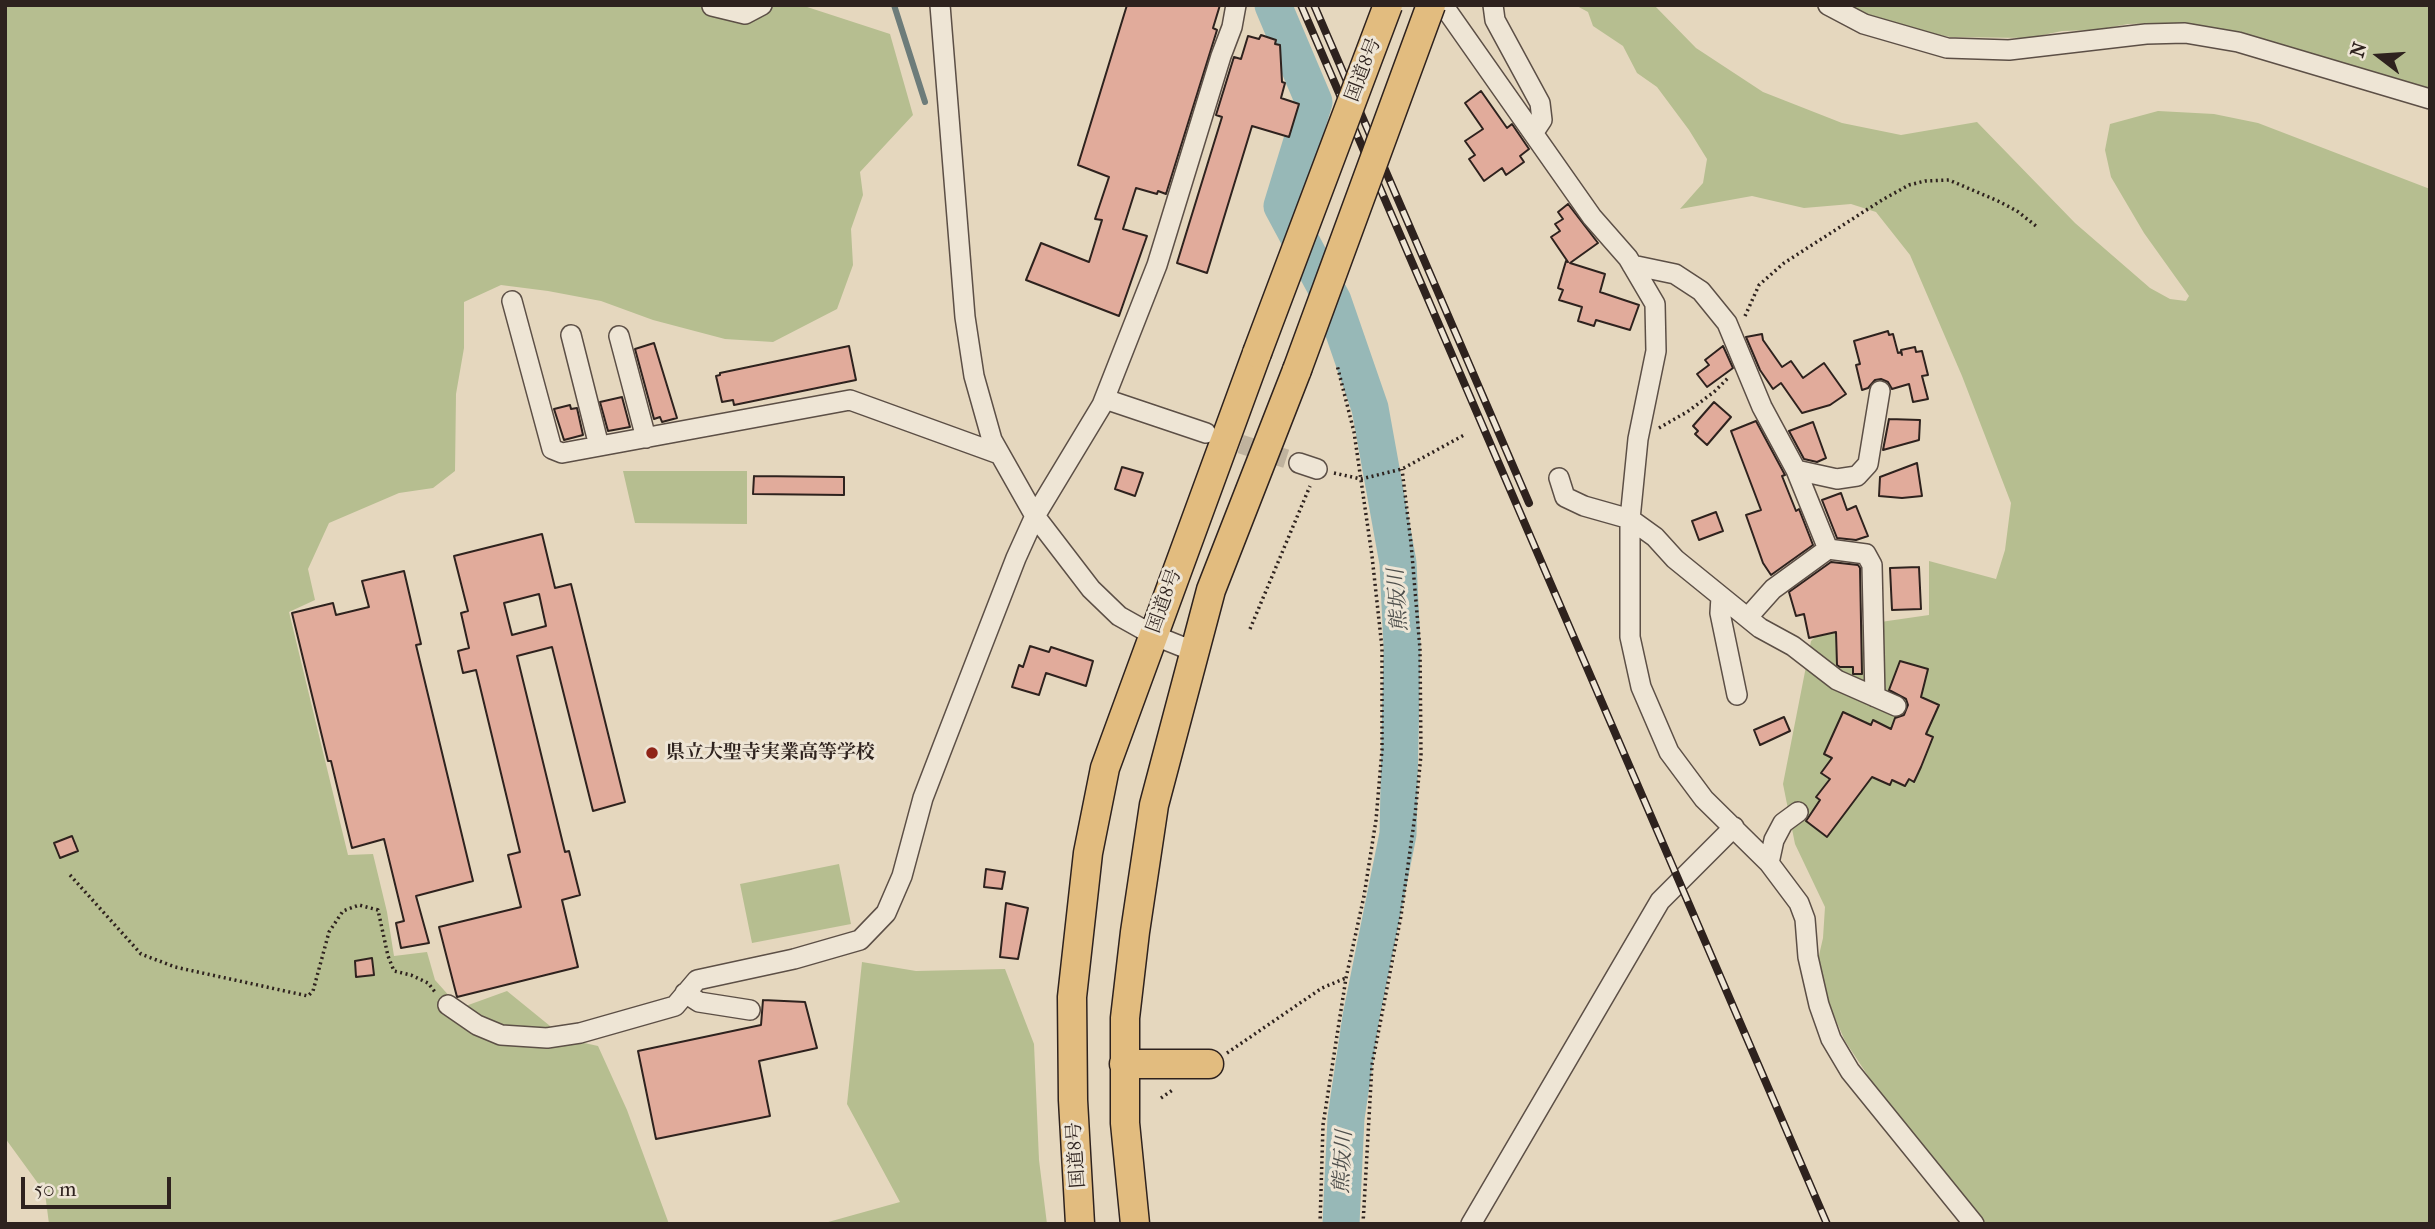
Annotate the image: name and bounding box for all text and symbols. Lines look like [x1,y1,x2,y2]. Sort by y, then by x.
north arrow [2344,21,2414,91]
street label: 国道8号 [1341,35,1387,105]
text: N [2346,40,2372,60]
street label: 国道8号 [1143,566,1187,636]
water label: 熊坂川 [1384,568,1414,632]
place label: 県立大聖寺実業高等学校 [666,742,875,764]
marker: 県立大聖寺実業高等学校 [644,745,660,761]
street label: 国道8号 [1063,1121,1091,1189]
water label: 熊坂川 [1330,1130,1358,1194]
scale bar [24,1162,175,1206]
text: 50 m [34,1177,77,1201]

